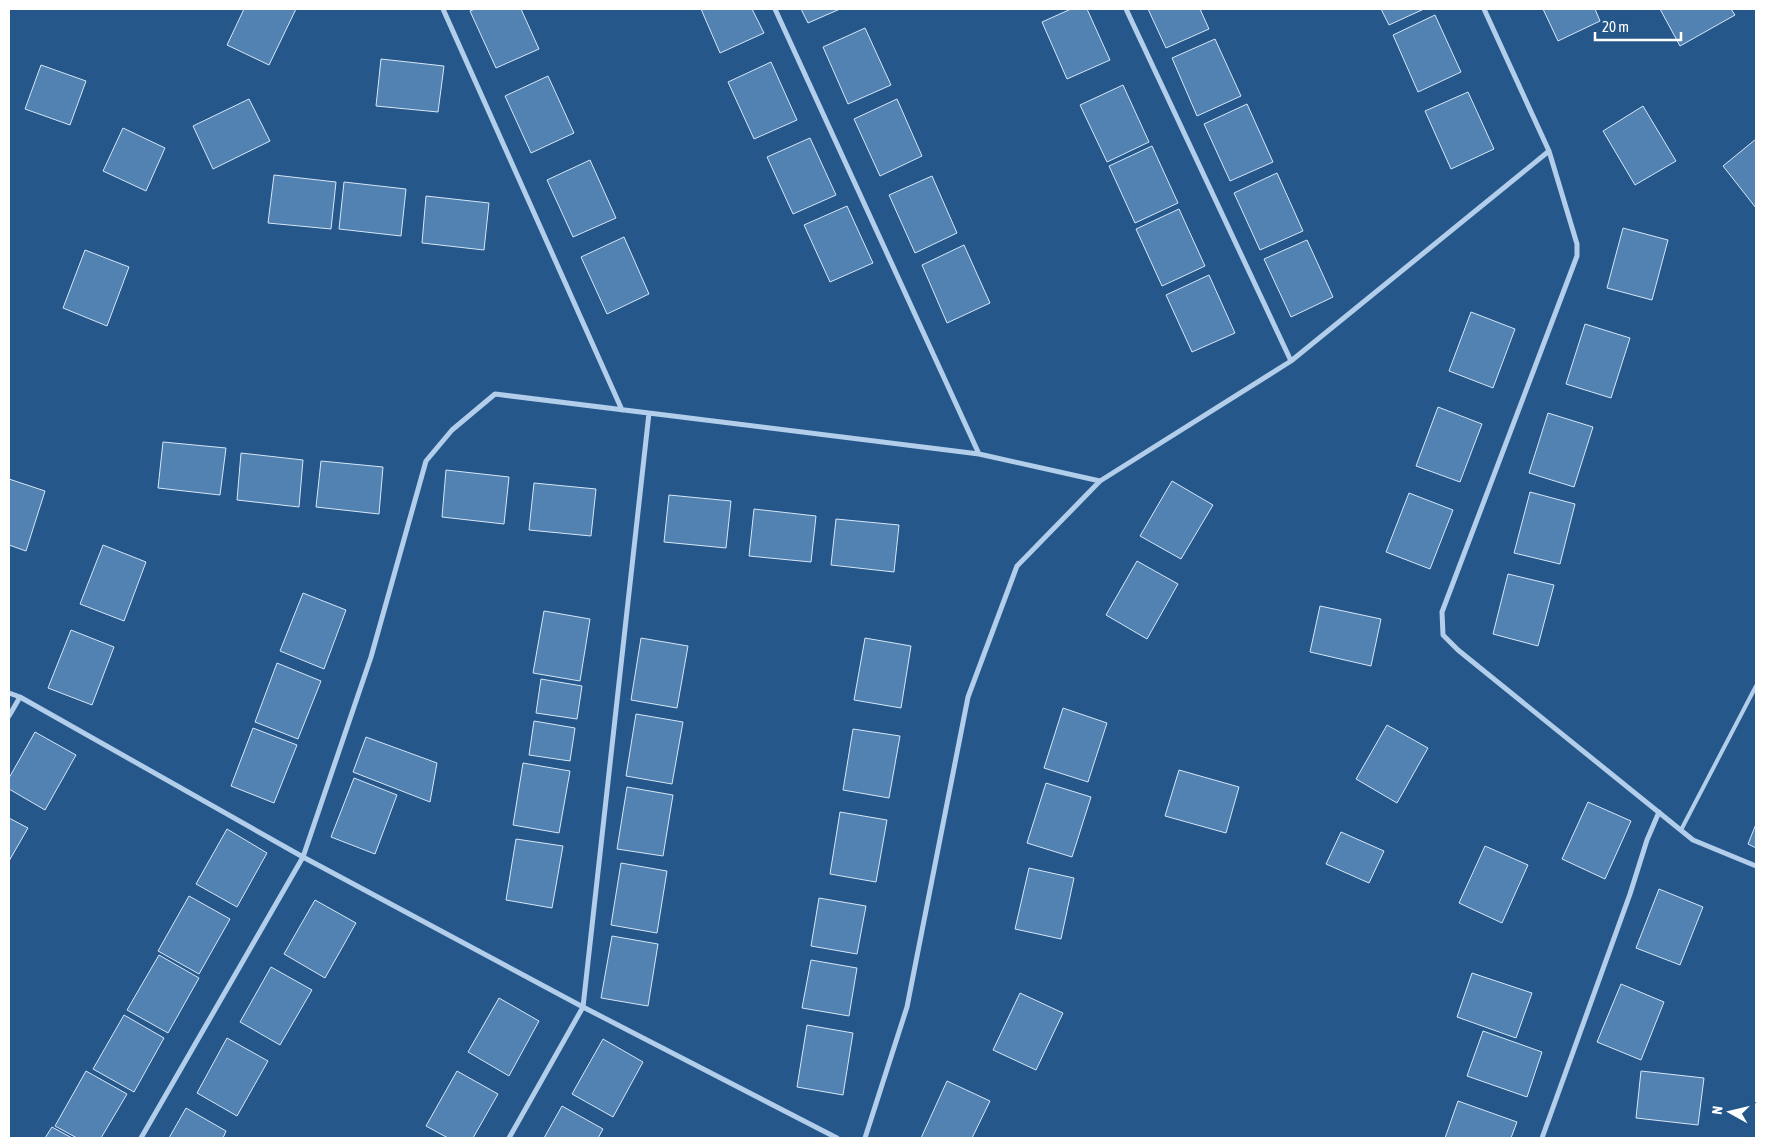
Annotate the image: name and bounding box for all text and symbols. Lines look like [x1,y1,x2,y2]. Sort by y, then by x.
scale bar [1595,10,1681,42]
text: 20 m [1602,18,1629,35]
north arrow [1705,1087,1755,1137]
text: N [1709,1105,1726,1115]

